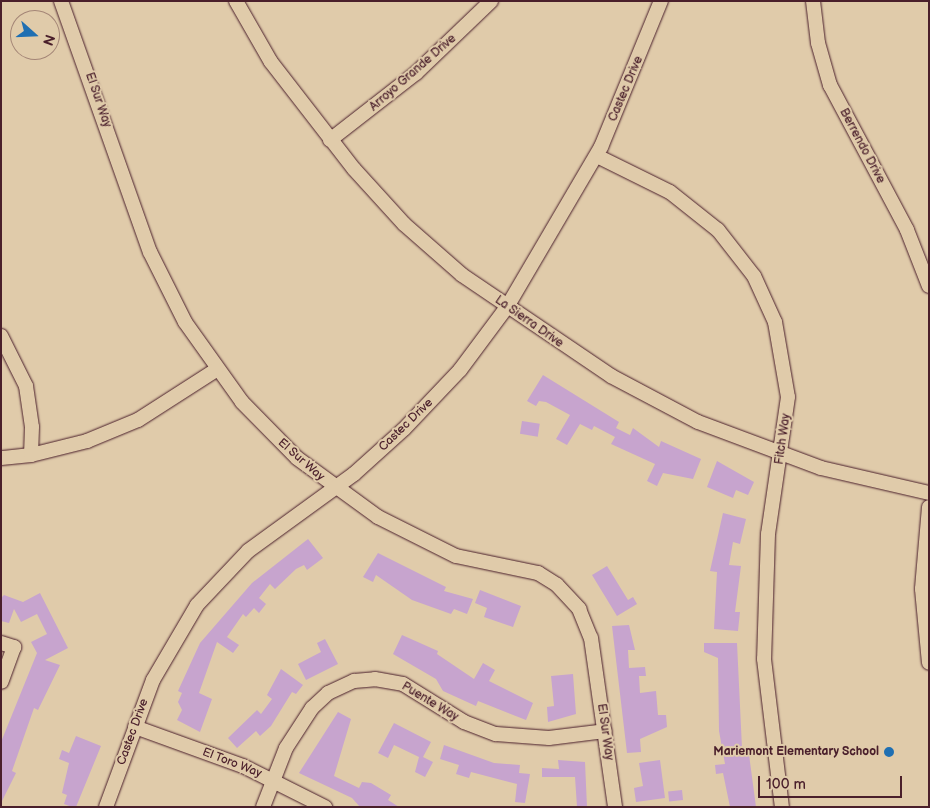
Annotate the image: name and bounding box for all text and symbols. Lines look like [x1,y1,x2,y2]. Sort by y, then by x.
north arrow [10,10,60,60]
text: N [39,32,58,48]
street label: Arroyo Grande Drive [367,32,459,114]
street label: Castec Drive [606,54,646,124]
street label: El Sur Way [82,70,114,130]
street label: Berrendo Drive [836,106,888,186]
street label: La Sierra Drive [492,293,566,351]
street label: Castec Drive [376,396,436,454]
street label: Fitch Way [772,412,794,466]
street label: El Sur Way [274,436,328,484]
street label: Puente Way [399,679,461,725]
street label: Castec Drive [114,697,152,767]
street label: El Sur Way [594,702,616,762]
street label: El Toro Way [200,745,264,781]
place label: Mariemont Elementary School [713,745,879,759]
marker: Mariemont Elementary School [883,746,895,758]
scale bar [760,766,904,798]
text: 100 m [766,775,806,794]

